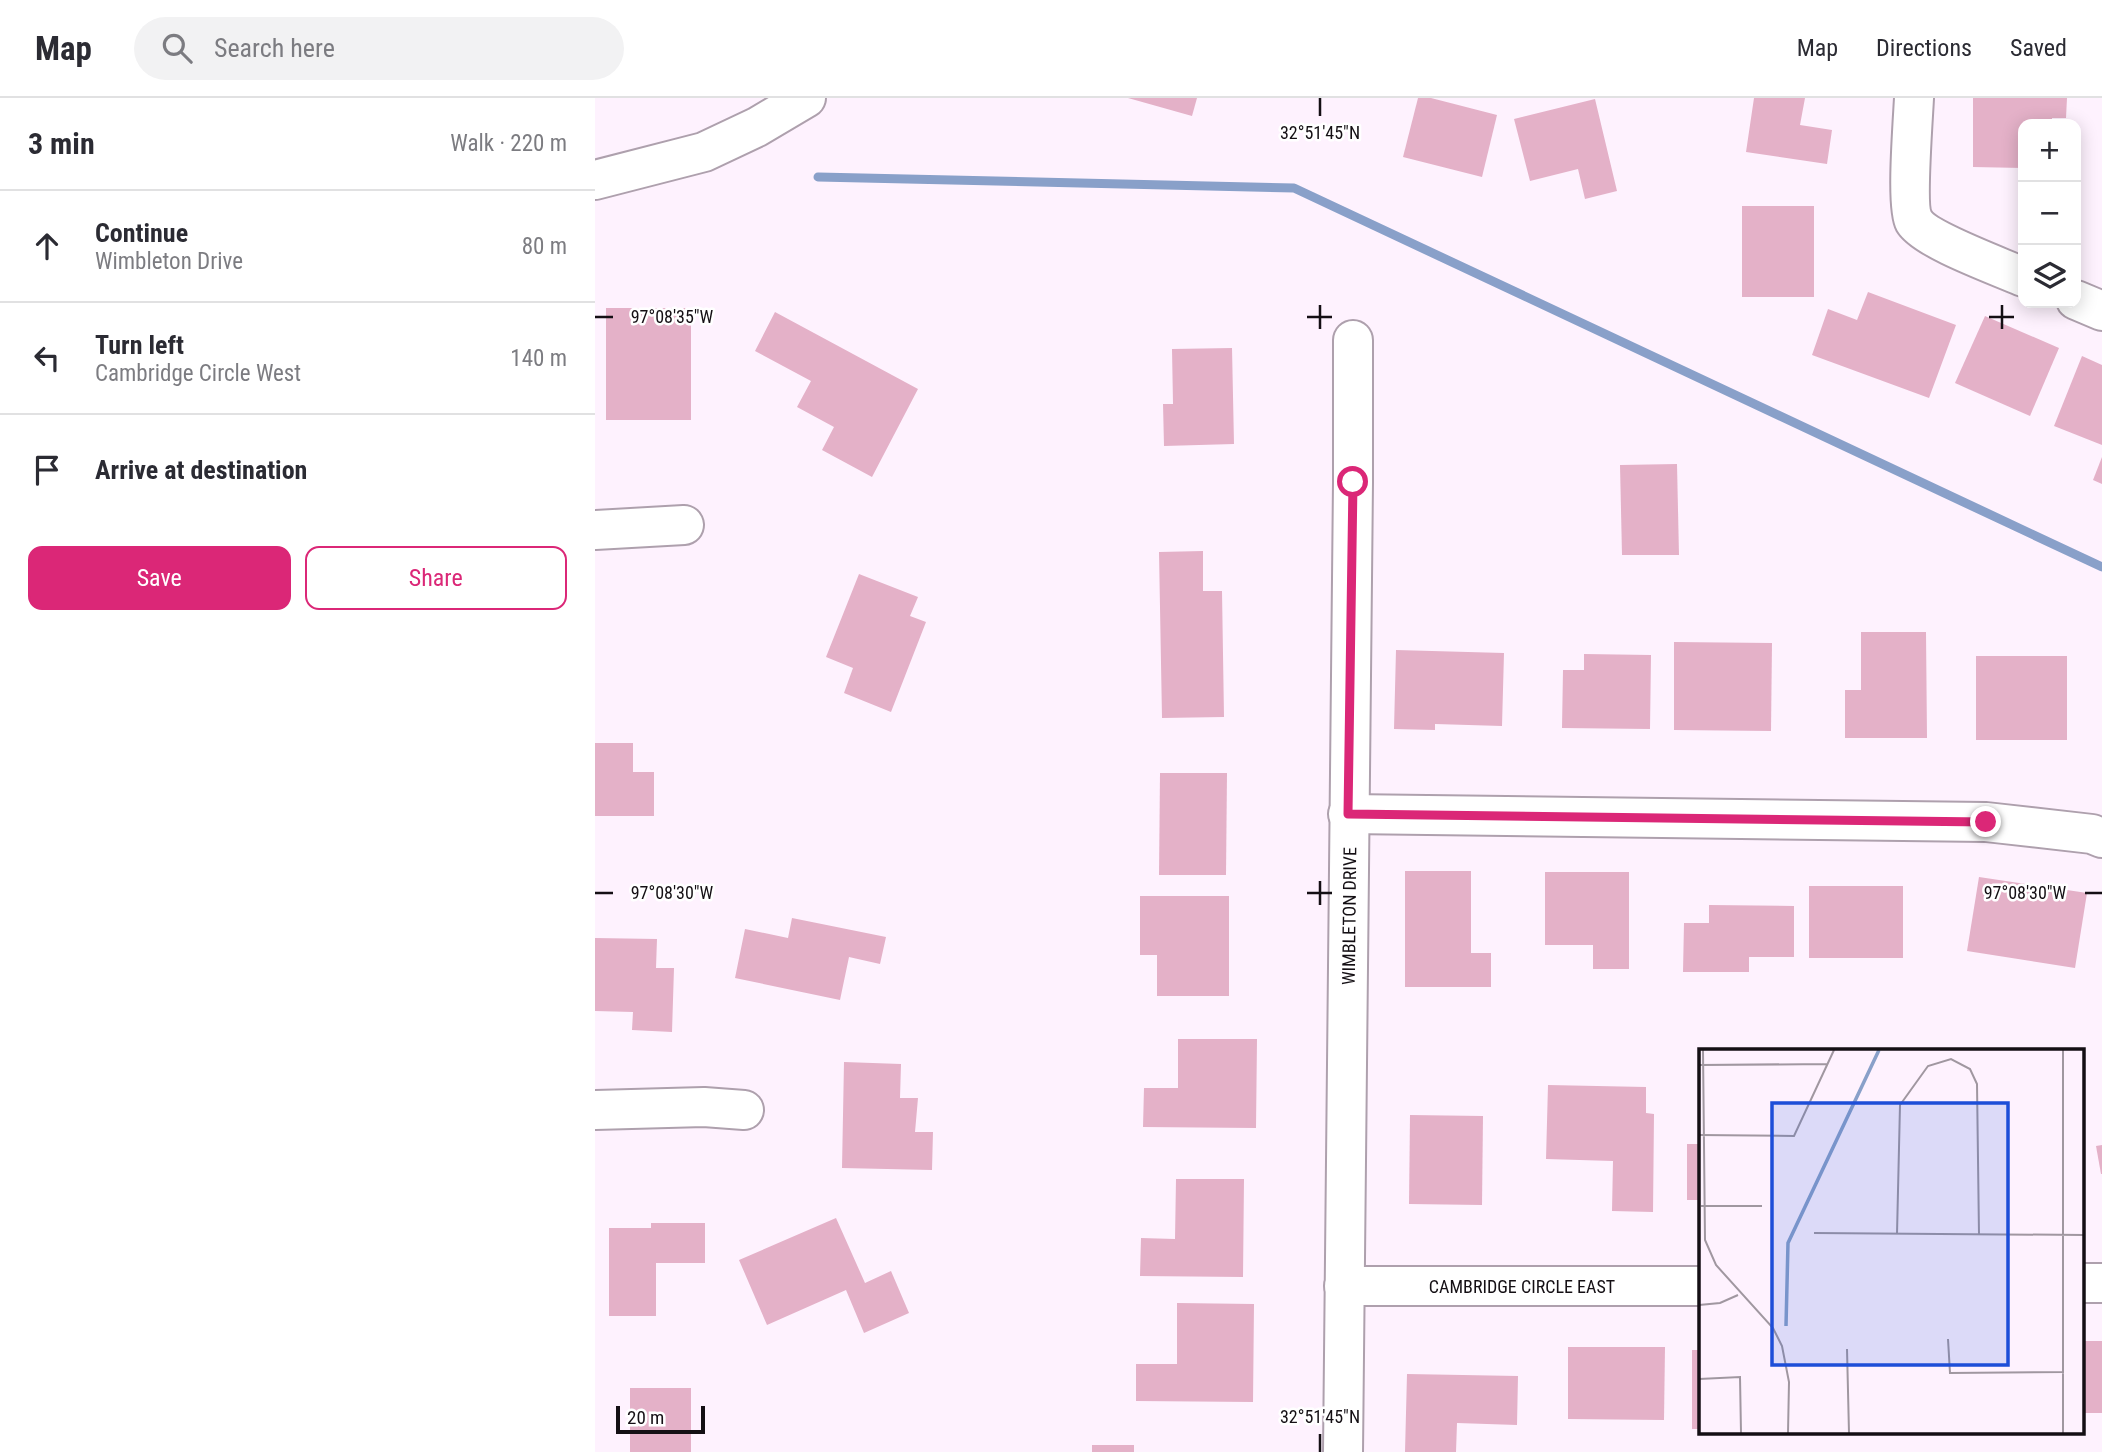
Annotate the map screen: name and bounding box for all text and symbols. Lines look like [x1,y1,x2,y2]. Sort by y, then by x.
search box [134,17,624,80]
text: Map [35,29,92,68]
icon: search [158,29,196,67]
text: Search here [214,33,335,63]
text: Map [1797,34,1838,62]
text: Directions [1876,34,1972,62]
text: Saved [2010,34,2067,62]
map controls [2018,119,2081,308]
button: + [2018,119,2081,182]
text: 32°51'45"N [1280,122,1360,143]
text: 3 min [28,126,95,161]
text: Walk · 220 m [450,130,567,157]
button: − [2018,182,2081,245]
text: Continue [95,218,188,248]
icon: ahead [28,227,66,265]
text: 80 m [522,233,567,260]
button: layers [2018,245,2081,308]
text: Wimbleton Drive [95,248,243,275]
text: 97°08'35"W [631,306,714,327]
text: Turn left [95,330,184,360]
icon: left [28,339,66,377]
text: 140 m [510,345,567,372]
text: Cambridge Circle West [95,360,301,387]
icon: arrive [28,451,66,489]
text: Arrive at destination [95,455,307,485]
route start [1337,466,1368,497]
button: Save [28,546,291,610]
button: Share [305,546,567,610]
route end [1970,806,2001,837]
street label: WIMBLETON DRIVE [1337,847,1360,985]
text: 97°08'30"W [631,882,714,903]
text: 97°08'30"W [1984,882,2067,903]
inset map [1699,1049,2085,1434]
street label: CAMBRIDGE CIRCLE EAST [1429,1276,1615,1297]
scale bar [616,1403,705,1435]
text: 20 m [627,1406,664,1429]
text: 32°51'45"N [1280,1406,1360,1427]

